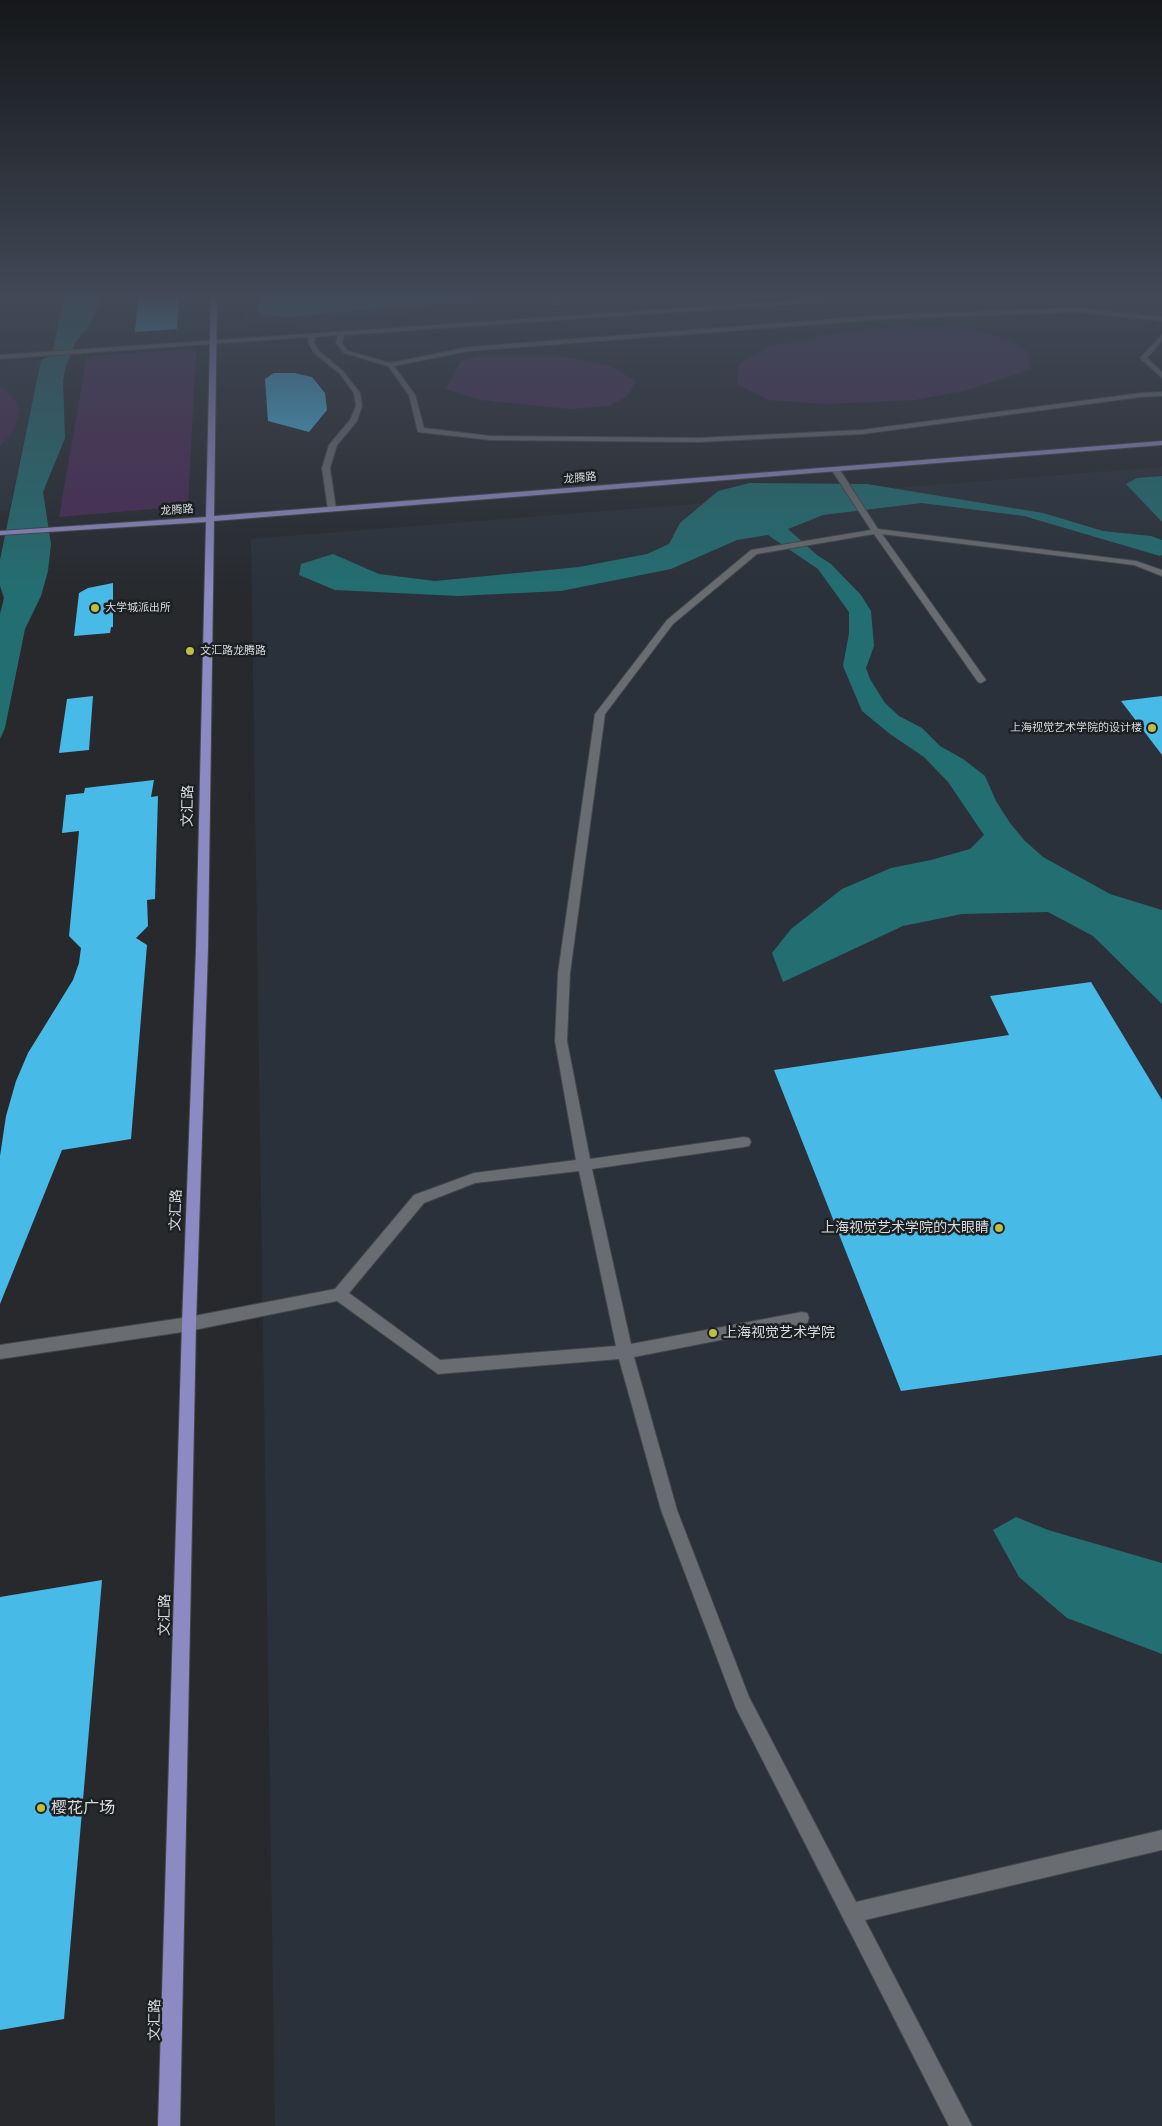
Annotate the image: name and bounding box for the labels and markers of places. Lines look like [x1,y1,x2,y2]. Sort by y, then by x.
place label: 大学城派出所 [105,601,171,615]
marker: 大学城派出所 [89,602,101,614]
place label: 文汇路龙腾路 [200,644,266,658]
marker: 文汇路龙腾路 [184,645,196,657]
place label: 上海视觉艺术学院的设计楼 [1010,721,1142,735]
marker: 上海视觉艺术学院的设计楼 [1146,722,1158,734]
place label: 上海视觉艺术学院的大眼睛 [821,1220,989,1236]
marker: 上海视觉艺术学院的大眼睛 [993,1222,1005,1234]
place label: 上海视觉艺术学院 [723,1325,835,1341]
marker: 上海视觉艺术学院 [707,1327,719,1339]
place label: 樱花广场 [51,1798,115,1818]
marker: 樱花广场 [35,1802,47,1814]

